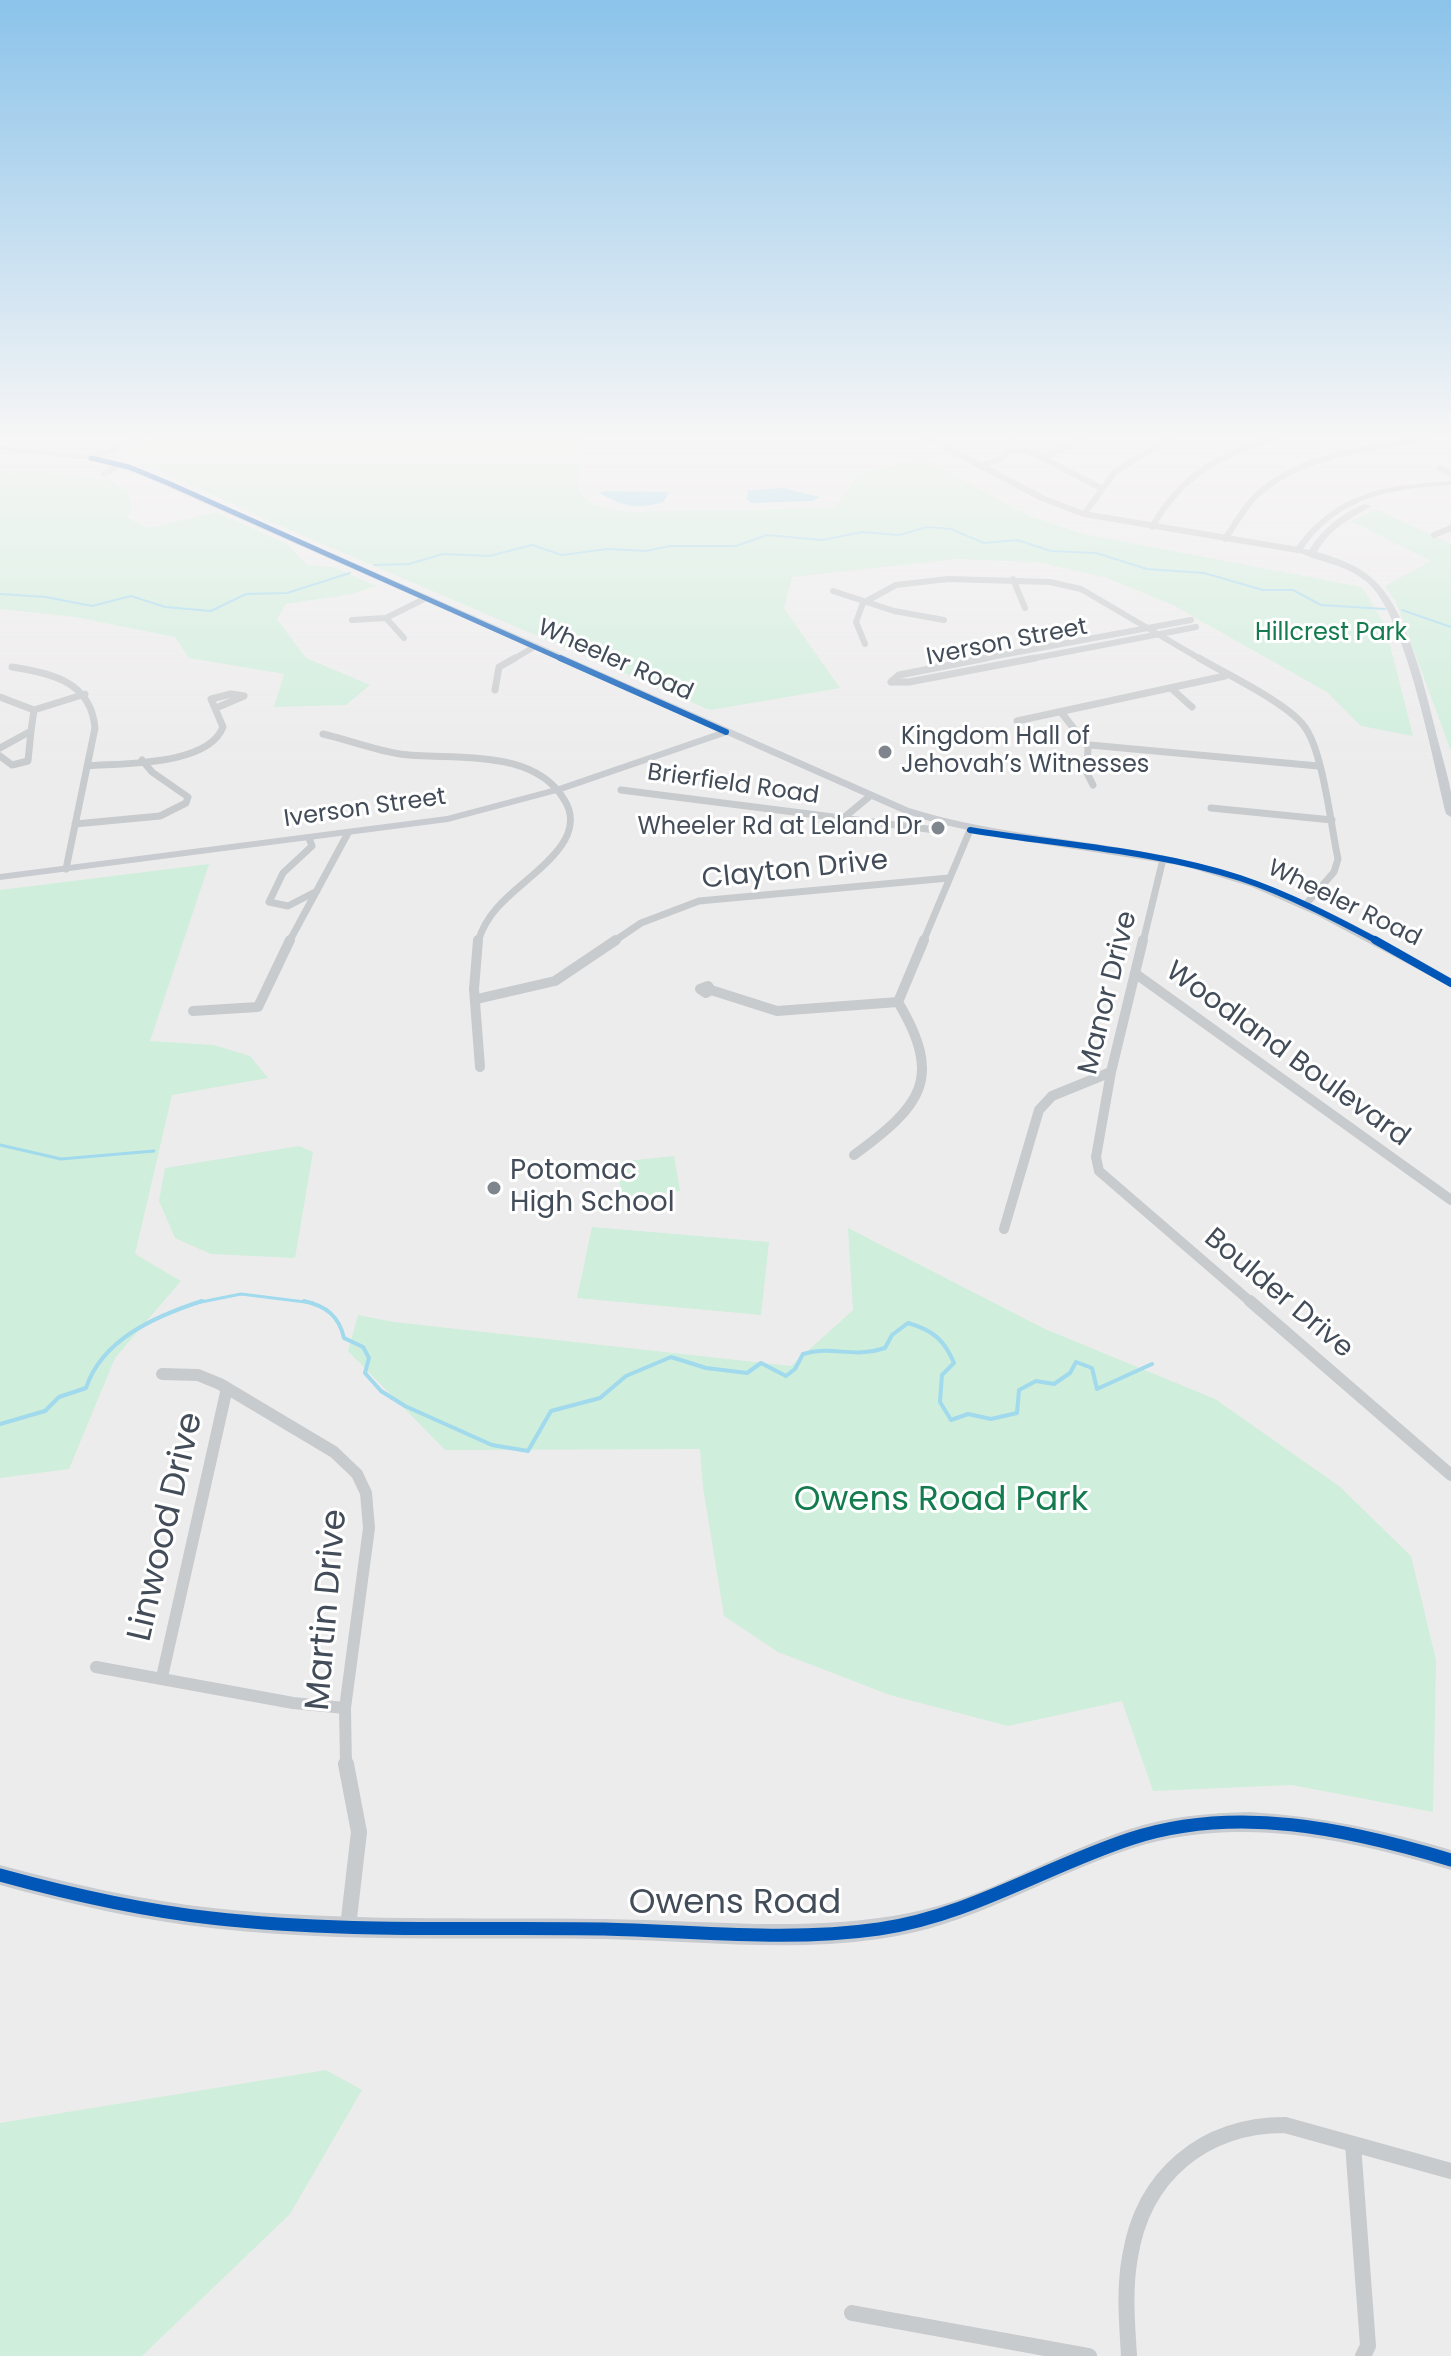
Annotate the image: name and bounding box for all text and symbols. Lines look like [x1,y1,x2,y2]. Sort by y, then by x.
street label: Iverson Street [924,613,1090,673]
street label: Wheeler Road [533,614,697,708]
park label: Hillcrest Park [1255,620,1407,648]
place label: Kingdom Hall of Jehovah’s Witnesses [901,724,1149,780]
marker: Kingdom Hall of Jehovah’s Witnesses [876,743,894,761]
street label: Brierfield Road [645,759,821,811]
street label: Iverson Street [282,783,448,835]
place label: Wheeler Rd at Leland Dr [637,814,922,842]
marker: Wheeler Rd at Leland Dr [929,819,947,837]
street label: Clayton Drive [700,845,890,897]
street label: Wheeler Road [1263,854,1425,954]
street label: Manor Drive [1072,908,1146,1078]
street label: Woodland Boulevard [1158,955,1416,1155]
place label: Potomac High School [510,1155,675,1221]
marker: Potomac High School [485,1179,503,1197]
street label: Boulder Drive [1197,1222,1359,1366]
street label: Linwood Drive [121,1409,213,1645]
park label: Owens Road Park [794,1481,1088,1521]
street label: Martin Drive [299,1508,357,1712]
street label: Owens Road [629,1884,841,1924]

